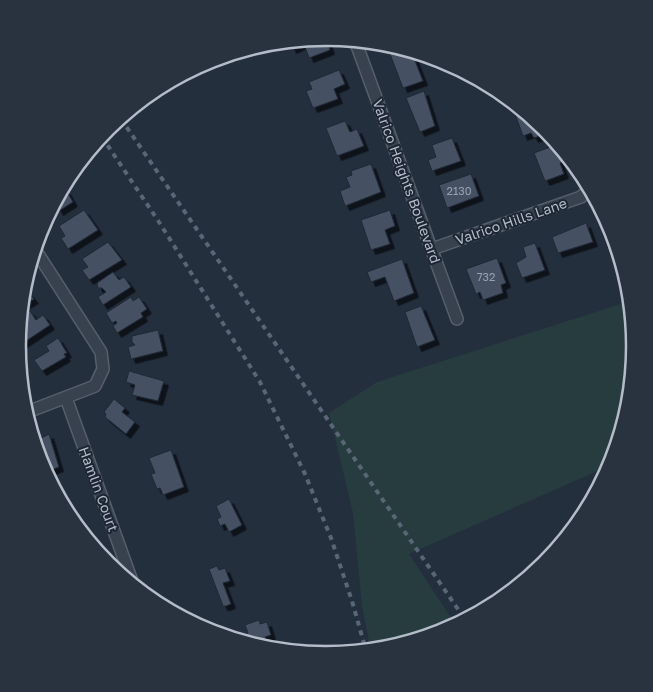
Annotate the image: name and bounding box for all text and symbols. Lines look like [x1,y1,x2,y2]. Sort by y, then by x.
street label: Valrico Heights Boulevard [369,97,445,265]
house number: 2130 [447,184,472,197]
street label: Valrico Hills Lane [453,194,569,248]
house number: 732 [477,270,495,283]
street label: Hamlin Court [76,444,122,534]

